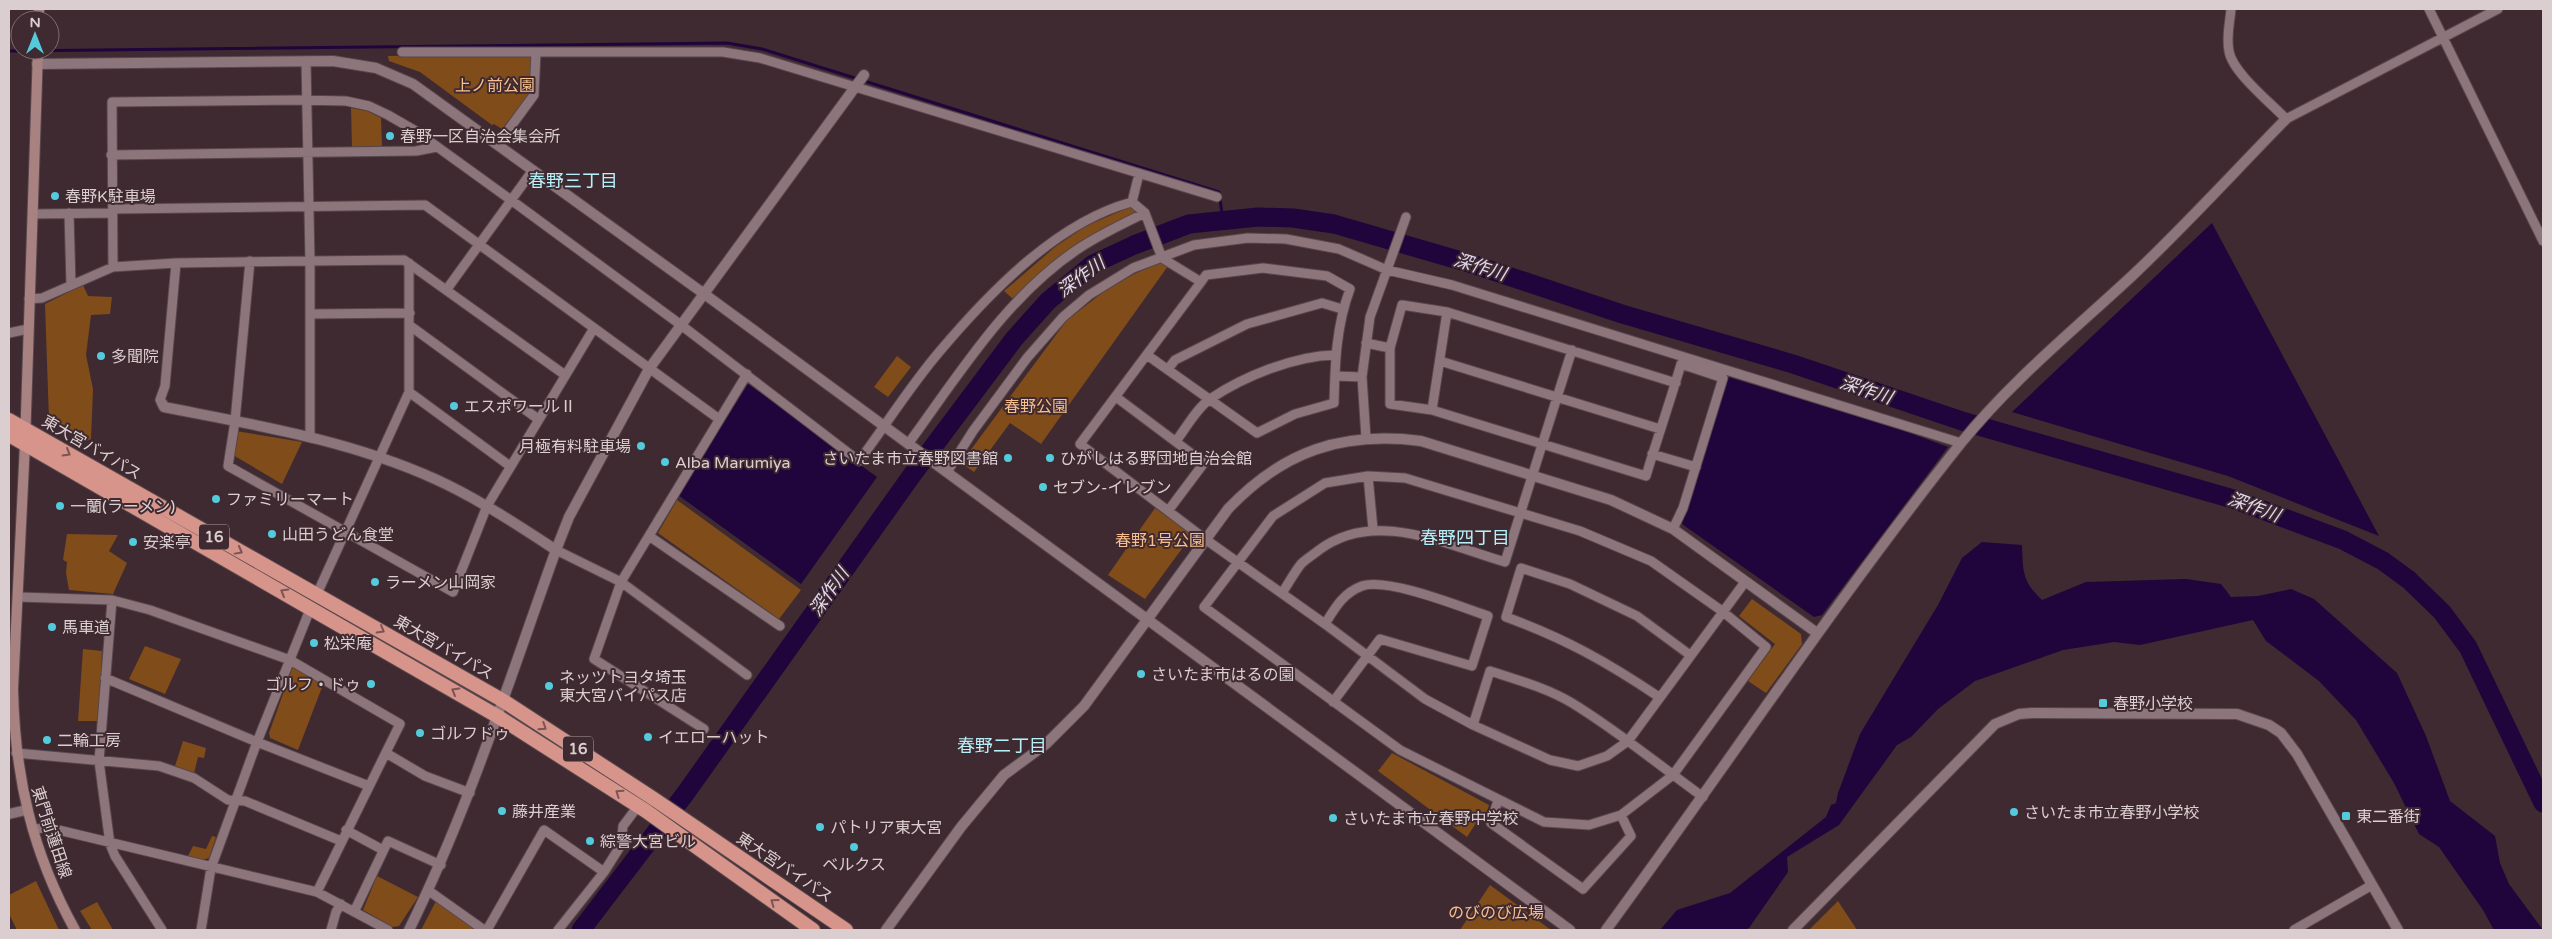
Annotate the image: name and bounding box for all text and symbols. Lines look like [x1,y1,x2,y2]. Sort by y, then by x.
north arrow [10,10,60,60]
text: N [29,14,41,31]
park label: 上ノ前公園 [455,76,535,96]
place label: 春野一区自治会集会所 [400,127,560,147]
marker: 春野一区自治会集会所 [384,130,396,142]
district label: 春野三丁目 [528,170,618,192]
place label: 春野K駐車場 [65,187,156,207]
marker: 春野K駐車場 [49,190,61,202]
water label: 深作川 [1451,249,1511,286]
water label: 深作川 [1053,251,1111,302]
place label: 多聞院 [111,347,159,367]
marker: 多聞院 [95,350,107,362]
water label: 深作川 [1837,371,1897,409]
place label: エスポワールⅡ [464,397,576,417]
park label: 春野公園 [1004,397,1068,417]
marker: エスポワールⅡ [448,400,460,412]
street label: 東大宮バイパス [38,411,145,484]
place label: 月極有料駐車場 [519,437,631,457]
marker: 月極有料駐車場 [635,440,647,452]
one-way arrow [62,447,71,457]
place label: さいたま市立春野図書館 [822,449,998,469]
place label: ひがしはる野団地自治会館 [1060,449,1252,469]
marker: さいたま市立春野図書館 [1002,452,1014,464]
marker: ひがしはる野団地自治会館 [1044,452,1056,464]
place label: Alba Marumiya [675,453,791,473]
marker: Alba Marumiya [659,456,671,468]
place label: セブン-イレブン [1053,478,1172,498]
marker: セブン-イレブン [1037,481,1049,493]
water label: 深作川 [2225,487,2285,527]
place label: ファミリーマート [226,490,354,510]
marker: ファミリーマート [210,493,222,505]
place label: 一蘭(ラーメン) [70,497,175,517]
marker: 一蘭(ラーメン) [54,500,66,512]
road number: 16 [199,524,229,550]
place label: 山田うどん食堂 [282,525,394,545]
district label: 春野四丁目 [1420,527,1510,549]
marker: 山田うどん食堂 [266,528,278,540]
park label: 春野1号公園 [1115,531,1205,551]
place label: 安楽亭 [143,533,191,553]
marker: 安楽亭 [127,536,139,548]
one-way arrow [234,544,243,554]
water label: 深作川 [805,562,855,620]
place label: ラーメン山岡家 [385,573,496,593]
marker: ラーメン山岡家 [369,576,381,588]
one-way arrow [281,588,290,598]
street label: 東大宮バイパス [390,611,497,684]
place label: 馬車道 [62,618,110,638]
marker: 馬車道 [46,621,58,633]
one-way arrow [375,624,384,634]
place label: 松栄庵 [324,634,372,654]
marker: 松栄庵 [308,637,320,649]
place label: さいたま市はるの園 [1151,665,1295,685]
place label: ネッツトヨタ埼玉 東大宮バイパス店 [559,668,687,706]
marker: さいたま市はるの園 [1135,668,1147,680]
place label: ゴルフ・ドゥ [265,675,361,695]
marker: ゴルフ・ドゥ [365,678,377,690]
marker: ネッツトヨタ埼玉 東大宮バイパス店 [543,680,555,692]
one-way arrow [452,687,461,697]
place label: 春野小学校 [2113,694,2193,714]
marker: 春野小学校 [2097,697,2109,709]
one-way arrow [538,721,547,730]
place label: ゴルフドゥ [430,724,510,744]
marker: ゴルフドゥ [414,727,426,739]
place label: イエローハット [658,728,770,748]
place label: 二輪工房 [57,731,121,751]
marker: イエローハット [642,731,654,743]
marker: 二輪工房 [41,734,53,746]
district label: 春野二丁目 [957,735,1047,757]
road number: 16 [563,736,593,762]
street label: 東門前蓮田線 [27,784,75,881]
one-way arrow [616,790,625,799]
place label: 藤井産業 [512,802,576,822]
place label: さいたま市立春野小学校 [2024,803,2200,823]
marker: 藤井産業 [496,805,508,817]
marker: さいたま市立春野小学校 [2008,806,2020,818]
place label: 東二番街 [2356,807,2420,827]
place label: さいたま市立春野中学校 [1343,809,1519,829]
marker: 東二番街 [2340,810,2352,822]
marker: さいたま市立春野中学校 [1327,812,1339,824]
place label: パトリア東大宮 [830,818,942,838]
marker: パトリア東大宮 [814,821,826,833]
street label: 東大宮バイパス [733,828,836,907]
place label: 綜警大宮ビル [600,832,696,852]
marker: 綜警大宮ビル [584,835,596,847]
marker: ベルクス [848,841,860,853]
place label: ベルクス [822,855,886,875]
one-way arrow [770,899,780,908]
park label: のびのび広場 [1448,903,1544,923]

